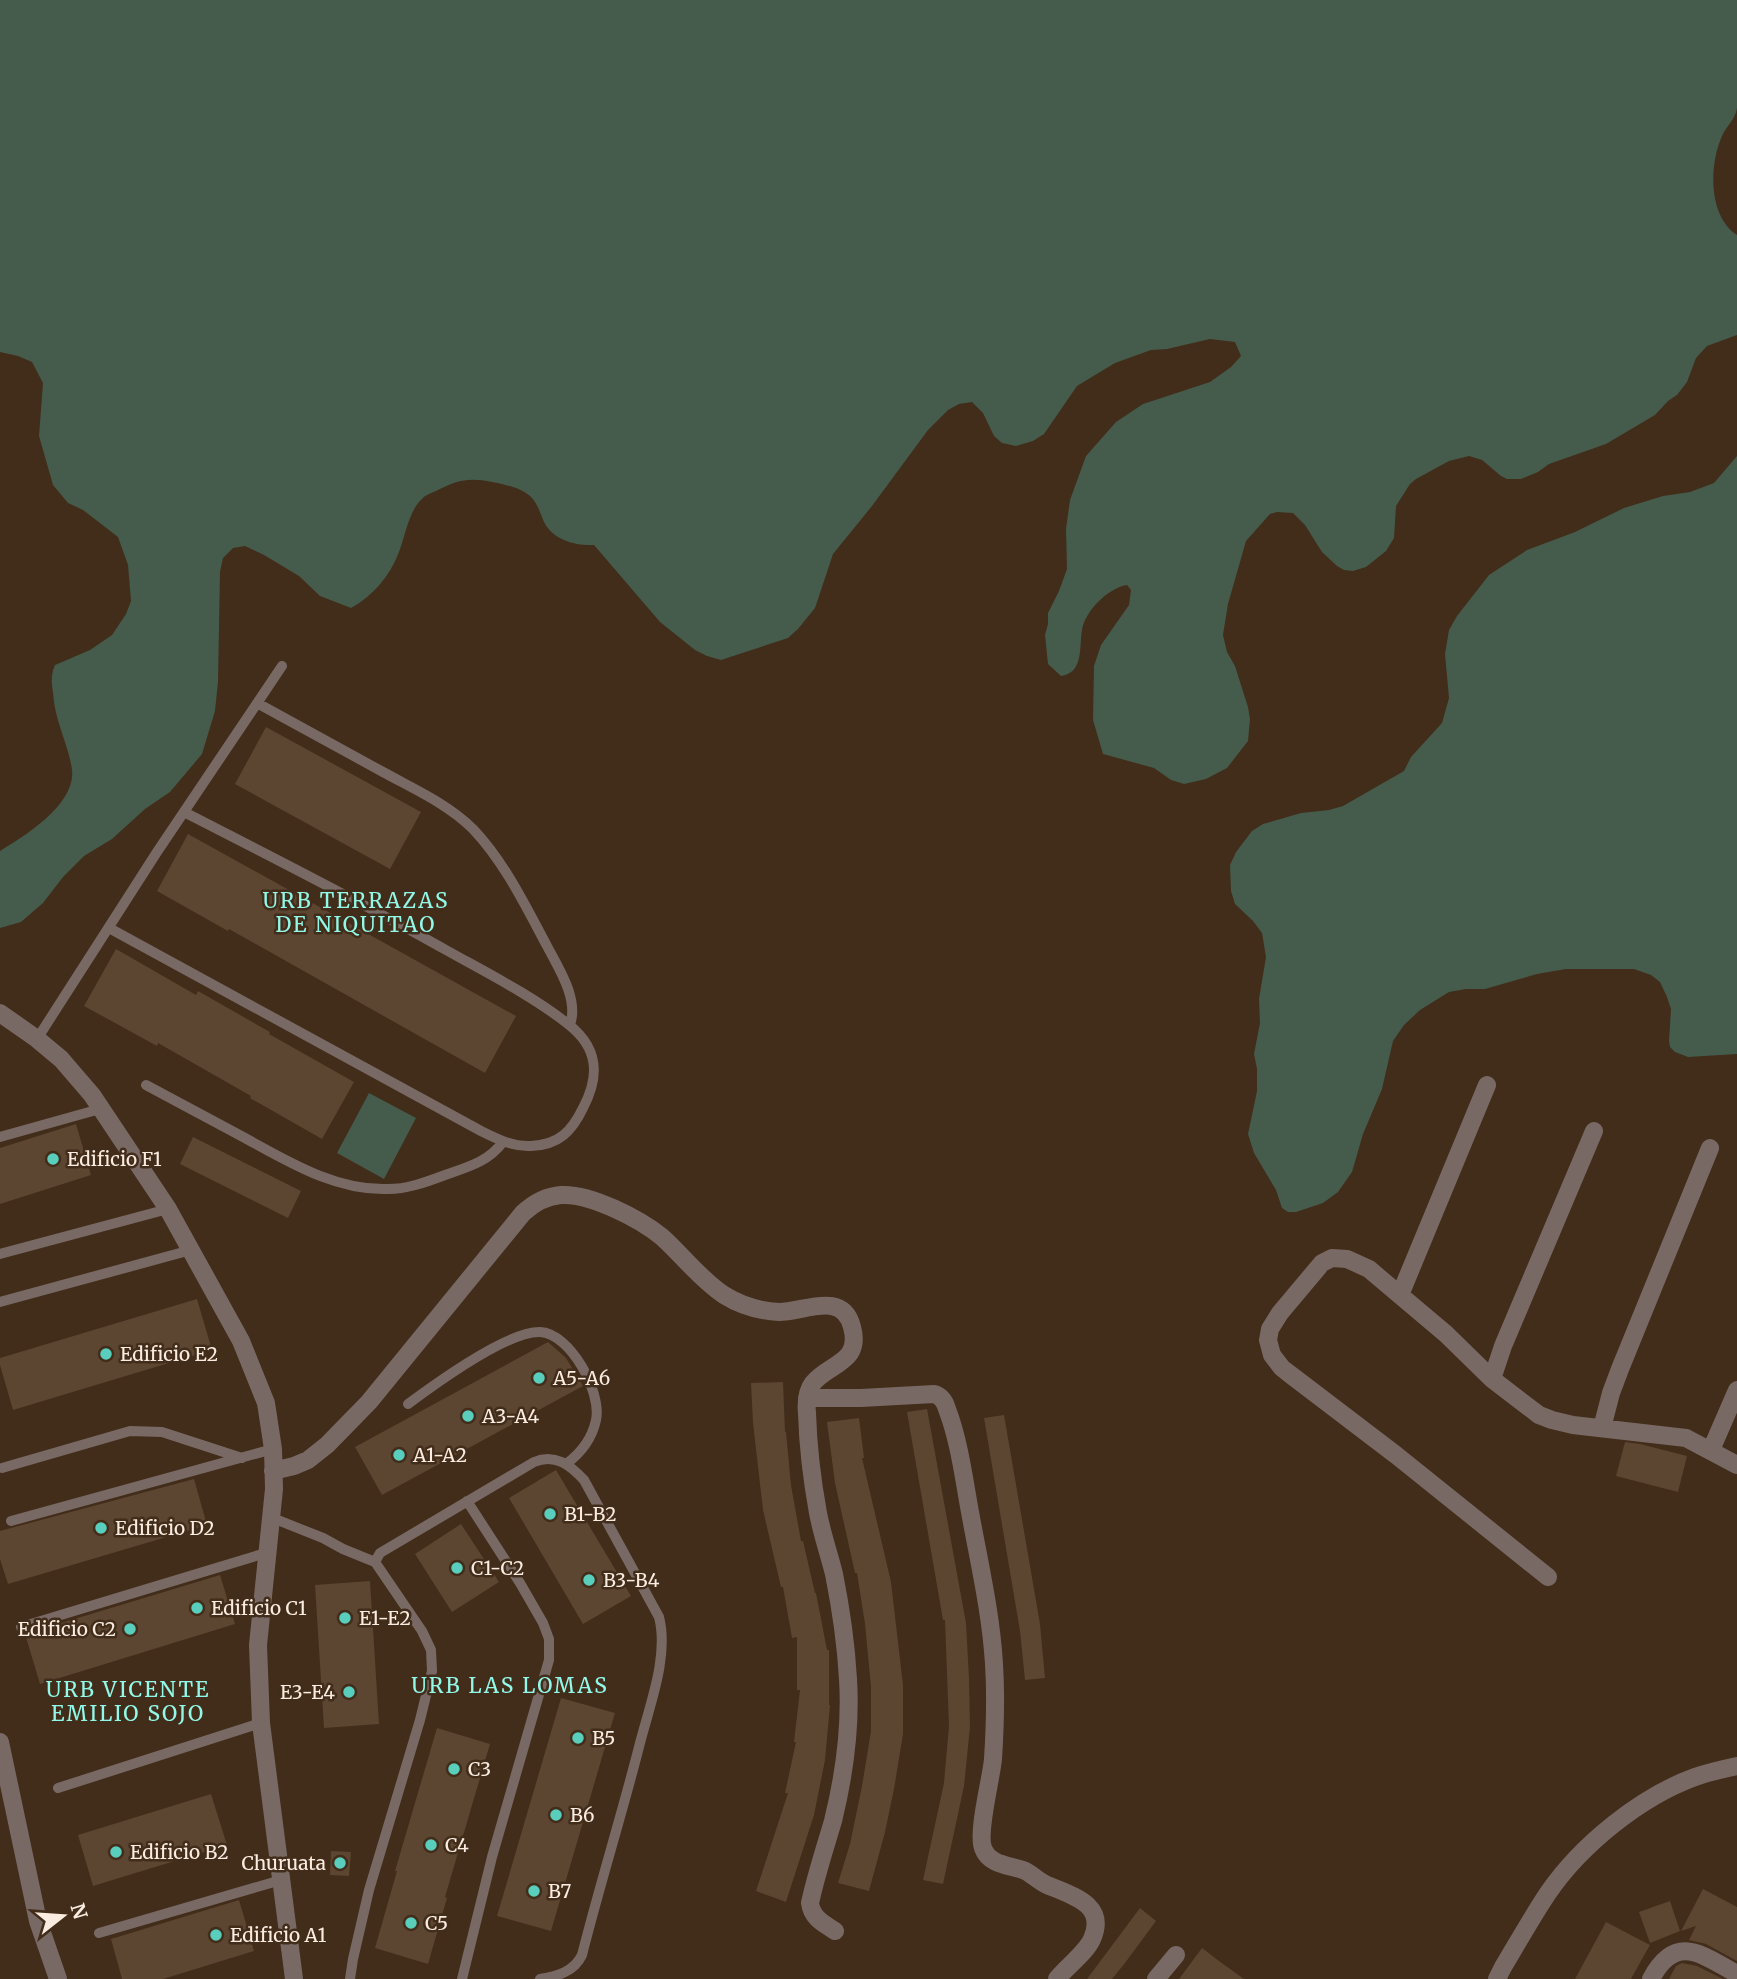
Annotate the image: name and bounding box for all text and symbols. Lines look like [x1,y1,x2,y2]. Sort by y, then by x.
district label: URB TERRAZAS DE NIQUITAO [263,887,449,938]
place label: Edificio F1 [67,1147,162,1171]
marker: Edificio F1 [45,1151,61,1167]
place label: Edificio E2 [120,1342,218,1366]
marker: Edificio E2 [98,1346,114,1362]
place label: A5-A6 [552,1366,610,1390]
marker: A5-A6 [531,1370,547,1386]
place label: A3-A4 [481,1404,540,1428]
marker: A3-A4 [460,1408,476,1424]
place label: A1-A2 [412,1443,467,1467]
marker: A1-A2 [391,1447,407,1463]
place label: B1-B2 [564,1502,616,1526]
marker: B1-B2 [542,1506,558,1522]
place label: Edificio D2 [115,1516,215,1540]
marker: Edificio D2 [93,1520,109,1536]
place label: C1-C2 [471,1556,524,1580]
marker: C1-C2 [449,1560,465,1576]
place label: B3-B4 [603,1568,660,1592]
marker: B3-B4 [581,1572,597,1588]
place label: Edificio C1 [211,1596,307,1620]
marker: Edificio C1 [189,1600,205,1616]
place label: E1-E2 [359,1606,411,1630]
marker: E1-E2 [337,1610,353,1626]
place label: Edificio C2 [18,1617,116,1641]
marker: Edificio C2 [122,1621,138,1637]
district label: URB LAS LOMAS [411,1672,609,1699]
district label: URB VICENTE EMILIO SOJO [46,1676,210,1727]
place label: E3-E4 [280,1680,335,1704]
marker: E3-E4 [341,1684,357,1700]
place label: B5 [592,1726,615,1750]
marker: B5 [570,1730,586,1746]
place label: C3 [468,1757,491,1781]
marker: C3 [446,1761,462,1777]
place label: B6 [570,1803,595,1827]
marker: B6 [548,1807,564,1823]
place label: C4 [445,1833,469,1857]
marker: C4 [423,1837,439,1853]
place label: Edificio B2 [130,1840,228,1864]
marker: Edificio B2 [108,1844,124,1860]
place label: Churuata [241,1851,326,1875]
marker: Churuata [332,1855,348,1871]
place label: B7 [548,1879,571,1903]
north arrow [28,1881,98,1951]
marker: B7 [526,1883,542,1899]
text: N [66,1900,93,1922]
place label: C5 [425,1911,448,1935]
marker: C5 [403,1915,419,1931]
place label: Edificio A1 [230,1923,327,1947]
marker: Edificio A1 [208,1927,224,1943]

